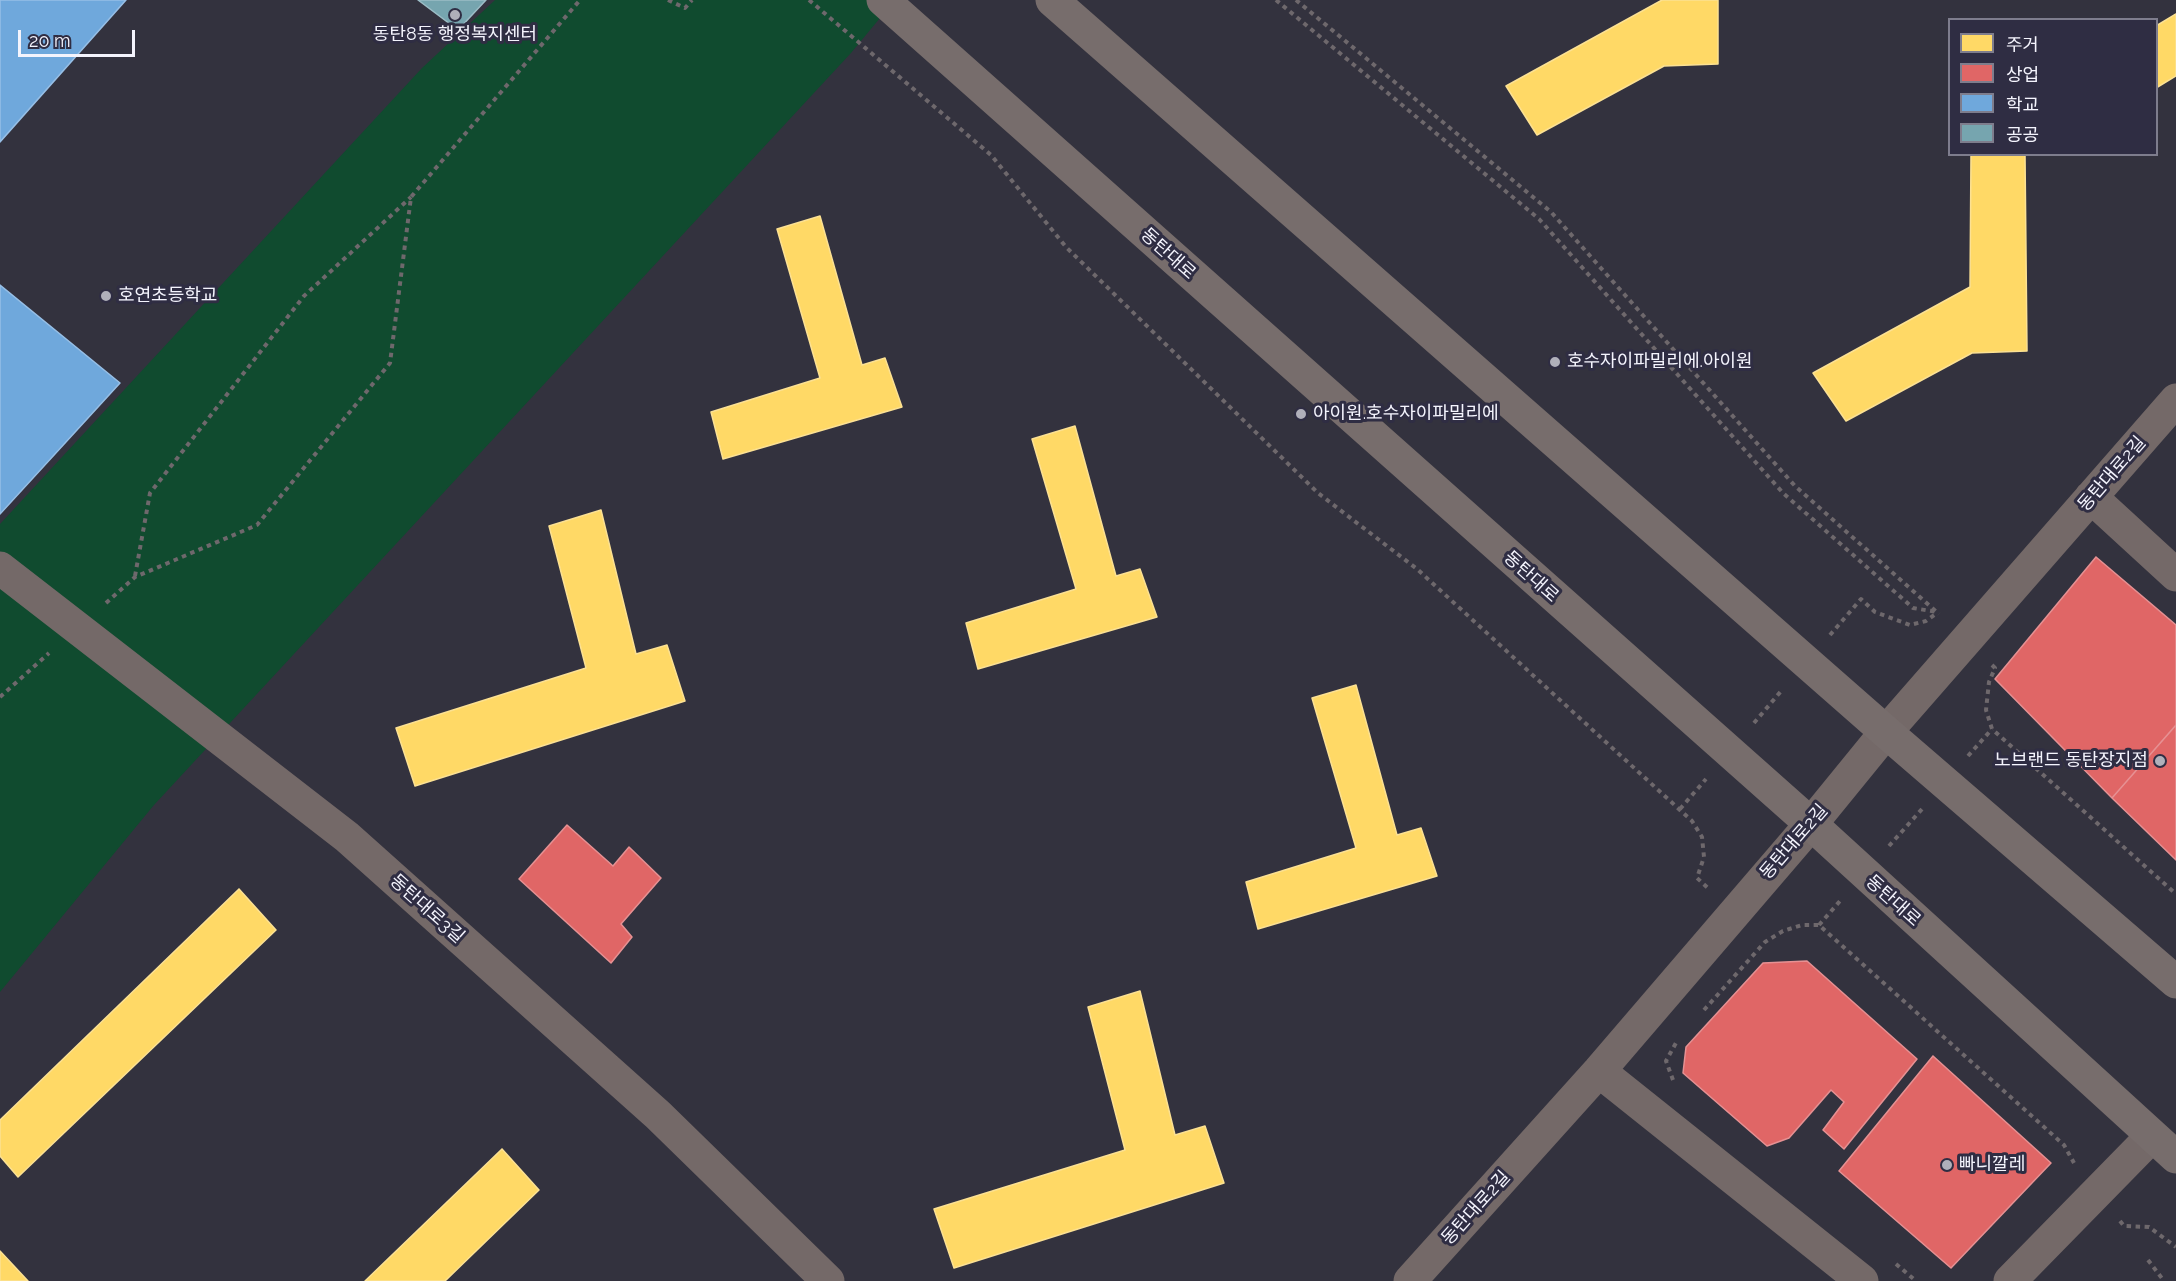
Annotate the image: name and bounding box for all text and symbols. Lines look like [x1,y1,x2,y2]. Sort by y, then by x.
marker: 동탄8동 행정복지센터 [448,8,462,22]
scale bar [21,18,138,56]
legend [1948,18,2158,156]
place label: 동탄8동 행정복지센터 [373,24,537,46]
text: 20 m [29,30,71,51]
text: 주거 [2006,34,2039,55]
text: 상업 [2006,64,2039,85]
text: 학교 [2006,94,2039,115]
text: 공공 [2006,124,2039,145]
street label: 동탄대로 [1136,224,1200,284]
place label: 호연초등학교 [118,285,217,307]
marker: 호연초등학교 [99,289,113,303]
place label: 호수자이파밀리에.아이원 [1567,351,1753,373]
marker: 호수자이파밀리에.아이원 [1548,355,1562,369]
place label: 아이원.호수자이파밀리에 [1313,403,1499,425]
marker: 아이원.호수자이파밀리에 [1294,407,1308,421]
street label: 동탄대로2길 [2074,432,2150,516]
street label: 동탄대로 [1499,547,1563,607]
place label: 노브랜드 동탄장지점 [1994,750,2148,772]
marker: 노브랜드 동탄장지점 [2153,754,2167,768]
street label: 동탄대로2길 [1756,800,1832,884]
street label: 동탄대로3길 [385,870,469,948]
street label: 동탄대로 [1861,871,1925,931]
place label: 빠니깔레 [1959,1154,2025,1176]
marker: 빠니깔레 [1940,1158,1954,1172]
street label: 동탄대로2길 [1437,1167,1515,1249]

